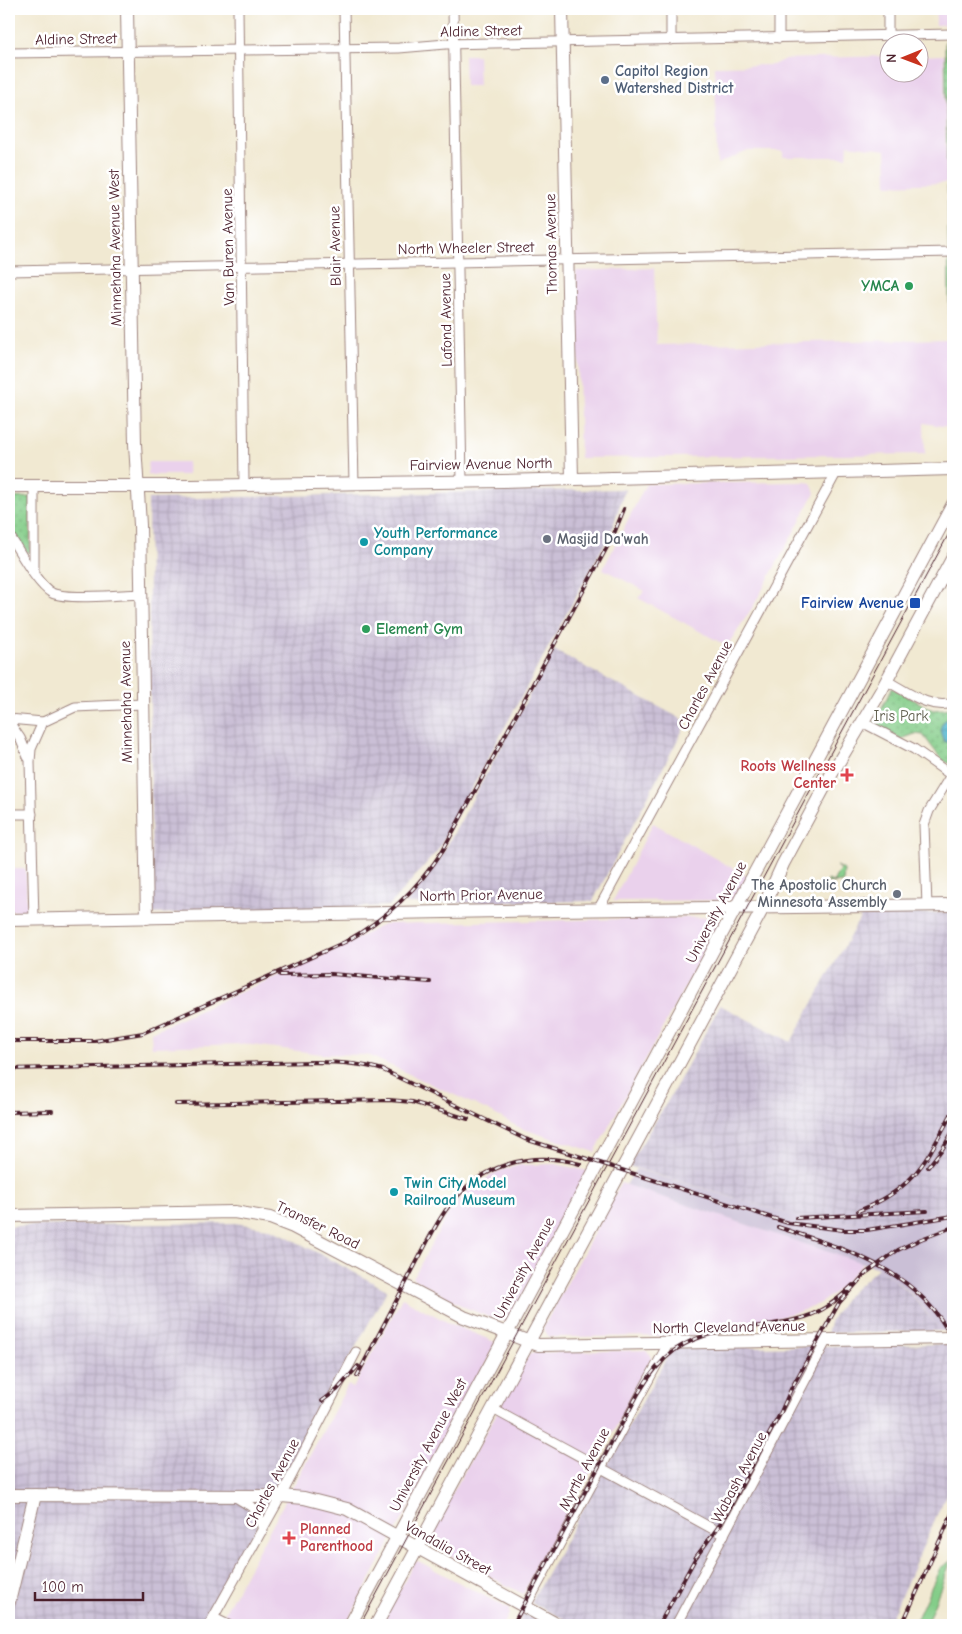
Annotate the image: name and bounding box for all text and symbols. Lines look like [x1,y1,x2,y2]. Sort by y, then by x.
street label: Aldine Street [440,21,523,41]
street label: Aldine Street [35,29,118,49]
north arrow [880,32,930,82]
text: N [883,54,900,63]
place label: Capitol Region Watershed District [615,62,734,97]
marker: Capitol Region Watershed District [599,74,611,86]
street label: Minnehaha Avenue West [105,168,125,327]
street label: Van Buren Avenue [218,188,238,306]
street label: Thomas Avenue [541,193,561,295]
street label: Blair Avenue [325,205,345,286]
street label: North Wheeler Street [398,238,535,258]
street label: Lafond Avenue [436,272,456,367]
place label: YMCA [861,277,900,295]
marker: YMCA [903,280,915,292]
street label: Fairview Avenue North [409,454,553,474]
place label: Youth Performance Company [374,524,498,559]
place label: Masjid Da'wah [557,530,649,548]
marker: Masjid Da'wah [541,533,553,545]
marker: Youth Performance Company [358,536,370,548]
place label: Fairview Avenue [801,594,904,612]
marker: Fairview Avenue [908,596,922,610]
place label: Element Gym [376,620,463,638]
marker: Element Gym [360,623,372,635]
street label: Charles Avenue [674,637,736,733]
street label: Minnehaha Avenue [116,640,136,763]
park label: Iris Park [873,707,929,725]
place label: Roots Wellness Center [740,757,836,792]
marker: Roots Wellness Center [840,768,854,782]
street label: University Avenue [682,858,751,966]
place label: The Apostolic Church Minnesota Assembly [751,876,887,911]
street label: North Prior Avenue [419,885,543,905]
marker: The Apostolic Church Minnesota Assembly [891,888,903,900]
place label: Twin City Model Railroad Museum [404,1174,515,1209]
marker: Twin City Model Railroad Museum [388,1186,400,1198]
street label: Transfer Road [273,1197,363,1253]
street label: University Avenue [490,1214,559,1322]
street label: North Cleveland Avenue [653,1317,806,1337]
street label: University Avenue West [385,1375,471,1515]
street label: Myrtle Avenue [555,1424,614,1513]
street label: Wabash Avenue [707,1428,771,1526]
street label: Charles Avenue [241,1435,303,1531]
street label: Vandalia Street [402,1517,495,1579]
place label: Planned Parenthood [300,1520,373,1555]
marker: Planned Parenthood [282,1531,296,1545]
scale bar [35,1569,142,1601]
text: 100 m [42,1578,84,1596]

